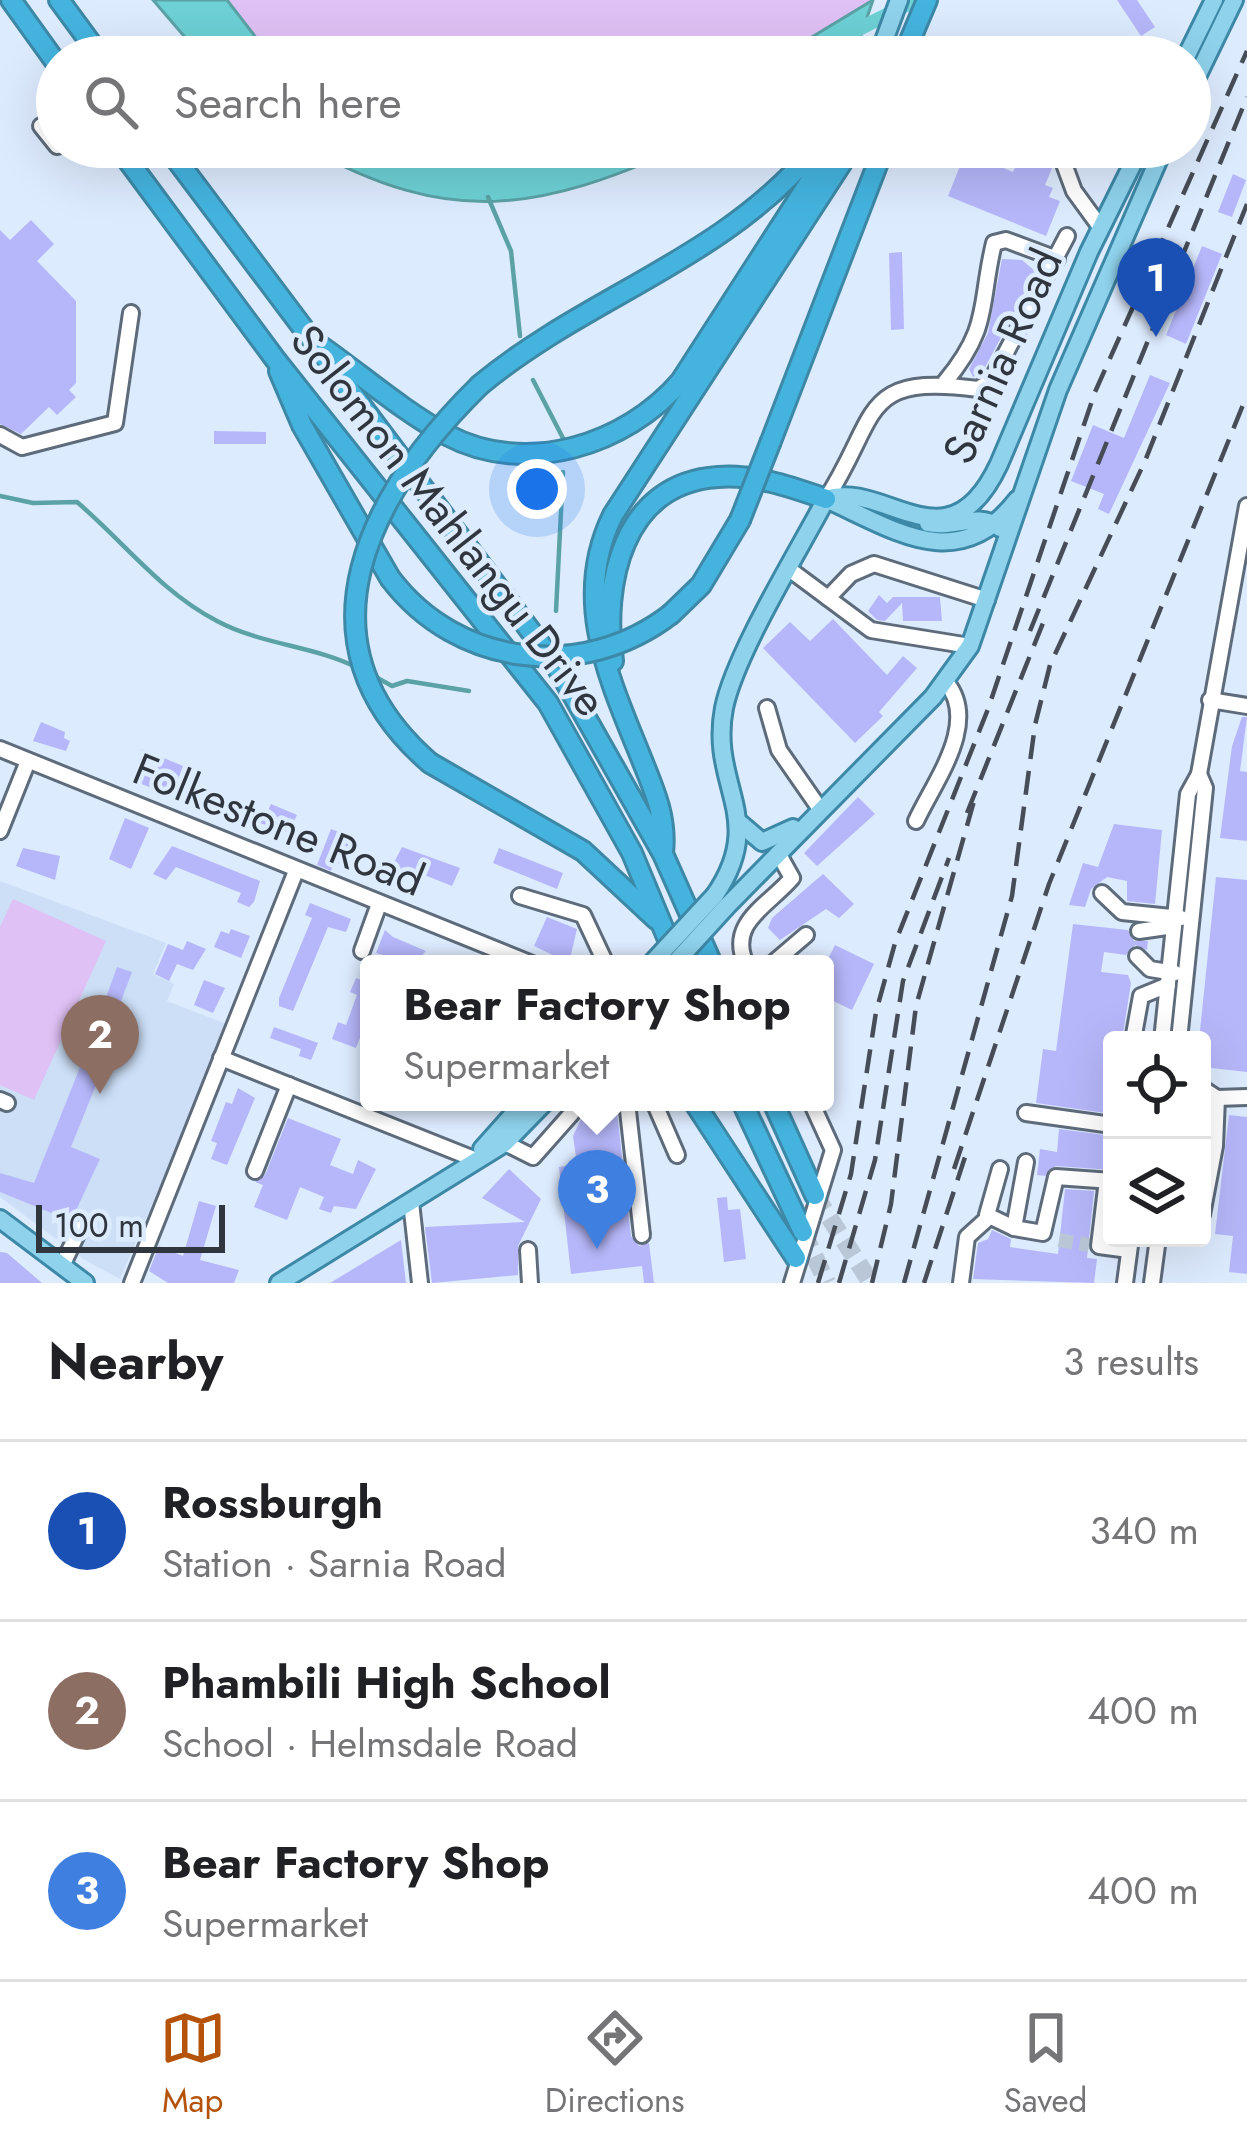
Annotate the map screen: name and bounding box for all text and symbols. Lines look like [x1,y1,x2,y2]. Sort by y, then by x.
search box [36,36,1211,168]
icon: search [78,69,144,135]
text: Search here [174,70,402,135]
street label: Sarnia Road [926,238,1079,474]
pin: 1 [1117,238,1195,337]
street label: Solomon Mahlangu Drive [275,311,622,730]
your location [507,459,567,519]
street label: Folkestone Road [123,736,434,913]
popup [360,955,834,1111]
text: Bear Factory Shop [403,972,791,1037]
pin: 2 [61,995,139,1094]
map controls [1103,1031,1211,1247]
button: locate [1103,1031,1211,1139]
text: Supermarket [403,1037,609,1094]
button: layers [1103,1139,1211,1247]
pin: 3 [558,1150,636,1249]
scale bar [36,1199,225,1252]
text: 100 m [54,1202,144,1249]
text: Nearby [48,1324,223,1398]
text: 3 results [1063,1333,1199,1390]
text: Rossburgh [162,1470,383,1535]
text: 1 [77,1502,97,1559]
text: 340 m [1089,1502,1199,1559]
text: Station · Sarnia Road [162,1535,507,1592]
text: Phambili High School [162,1650,611,1715]
text: 2 [74,1682,100,1739]
text: 400 m [1087,1682,1199,1739]
text: School · Helmsdale Road [162,1715,578,1772]
text: Bear Factory Shop [162,1830,550,1895]
text: 3 [75,1862,99,1919]
text: 400 m [1087,1862,1199,1919]
text: Supermarket [162,1895,368,1952]
tab: Map [160,2005,226,2124]
tab: Directions [545,2005,685,2124]
tab: Saved [1004,2005,1087,2124]

